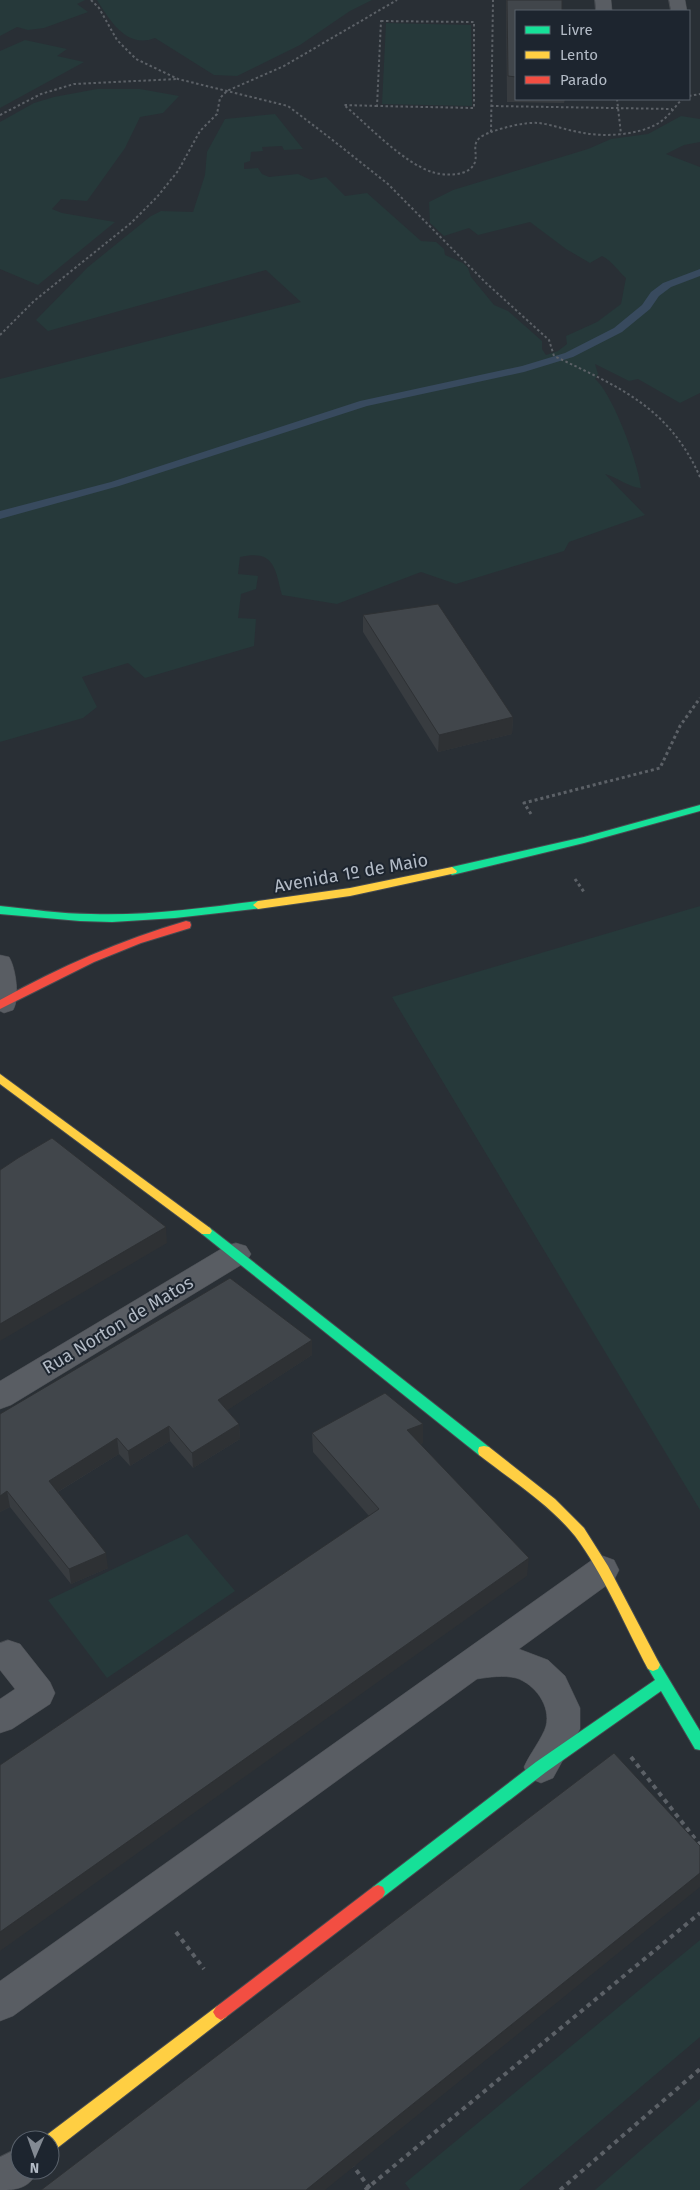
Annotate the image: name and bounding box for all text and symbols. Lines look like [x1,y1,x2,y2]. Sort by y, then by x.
legend [515,10,690,100]
text: Livre [560,21,593,39]
text: Lento [560,46,598,64]
text: Parado [560,71,607,89]
street label: Avenida 1º de Maio [272,849,430,897]
street label: Rua Norton de Matos [39,1271,197,1379]
north arrow [10,2130,60,2180]
text: N [30,2159,40,2176]

